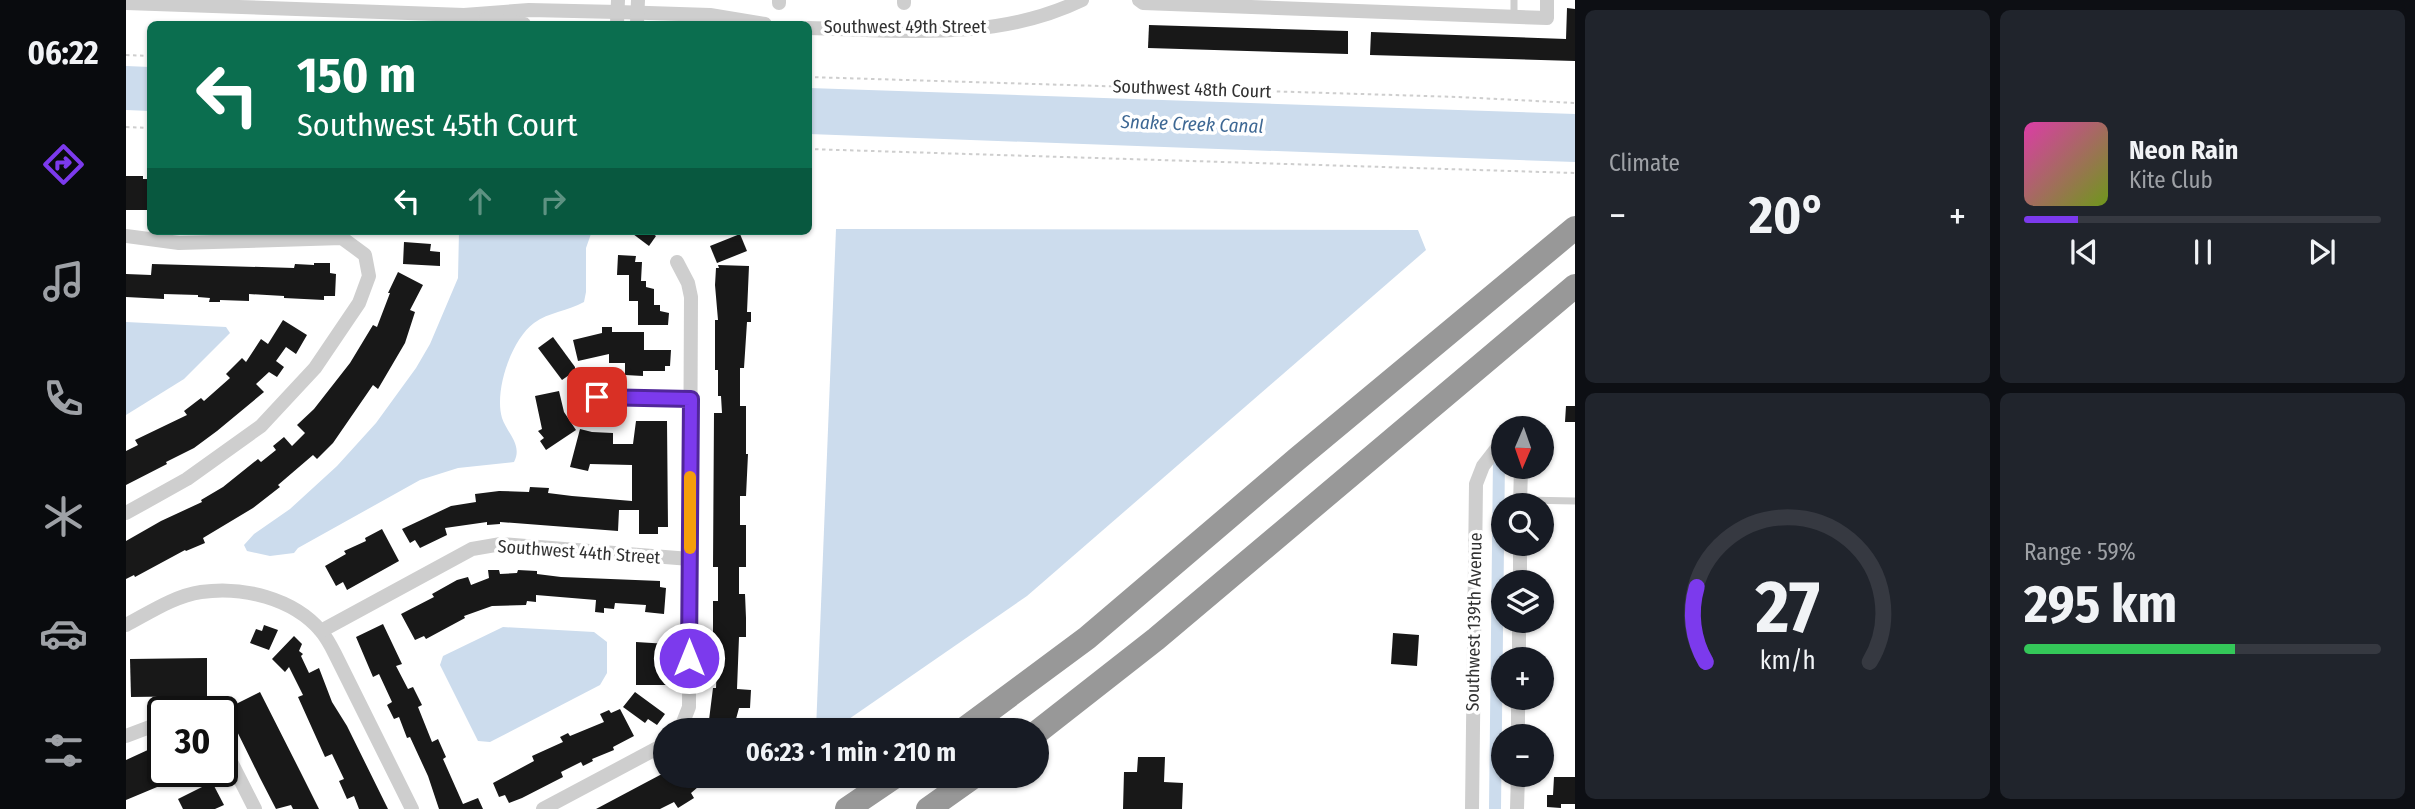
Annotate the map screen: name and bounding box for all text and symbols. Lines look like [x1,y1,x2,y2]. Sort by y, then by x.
street label: Southwest 49th Street [824,16,986,38]
text: 06:22 [27,34,99,72]
text: 150 m [297,46,416,105]
icon: left [182,49,273,140]
street label: Southwest 48th Court [1112,75,1272,103]
text: Southwest 45th Court [297,106,577,144]
water label: Snake Creek Canal [1119,110,1264,138]
text: Neon Rain [2129,135,2238,166]
icon: directions [39,140,88,189]
text: Climate [1609,149,1680,177]
text: Kite Club [2129,166,2213,194]
icon: left [388,182,426,220]
icon: ahead [461,182,499,220]
icon: right [534,182,572,220]
text: 20° [1749,184,1826,247]
text: − [1609,193,1626,239]
text: + [1949,193,1966,239]
icon: previous [2065,233,2103,271]
icon: pause [2184,233,2222,271]
icon: next [2303,233,2341,271]
icon: music [39,257,88,306]
pin [567,367,627,427]
icon: phone [39,374,88,423]
icon: arrive [578,378,616,416]
north arrow [1491,416,1554,480]
map controls [1491,416,1554,787]
icon: climate [39,492,88,541]
button: search [1491,493,1554,556]
street label: Southwest 139th Avenue [1461,532,1487,712]
street label: Southwest 44th Street [497,535,661,569]
text: Range · 59% [2024,538,2136,566]
text: 27 [1754,564,1820,651]
button: layers [1491,570,1554,633]
text: 295 km [2024,573,2177,636]
icon: car [39,609,88,658]
position arrow [652,621,726,695]
text: km/h [1760,646,1815,676]
button: + [1491,647,1554,710]
speed limit sign: 30 [147,696,238,787]
button: − [1491,724,1554,787]
icon: filters [39,726,88,775]
text: 06:23 · 1 min · 210 m [746,737,956,768]

